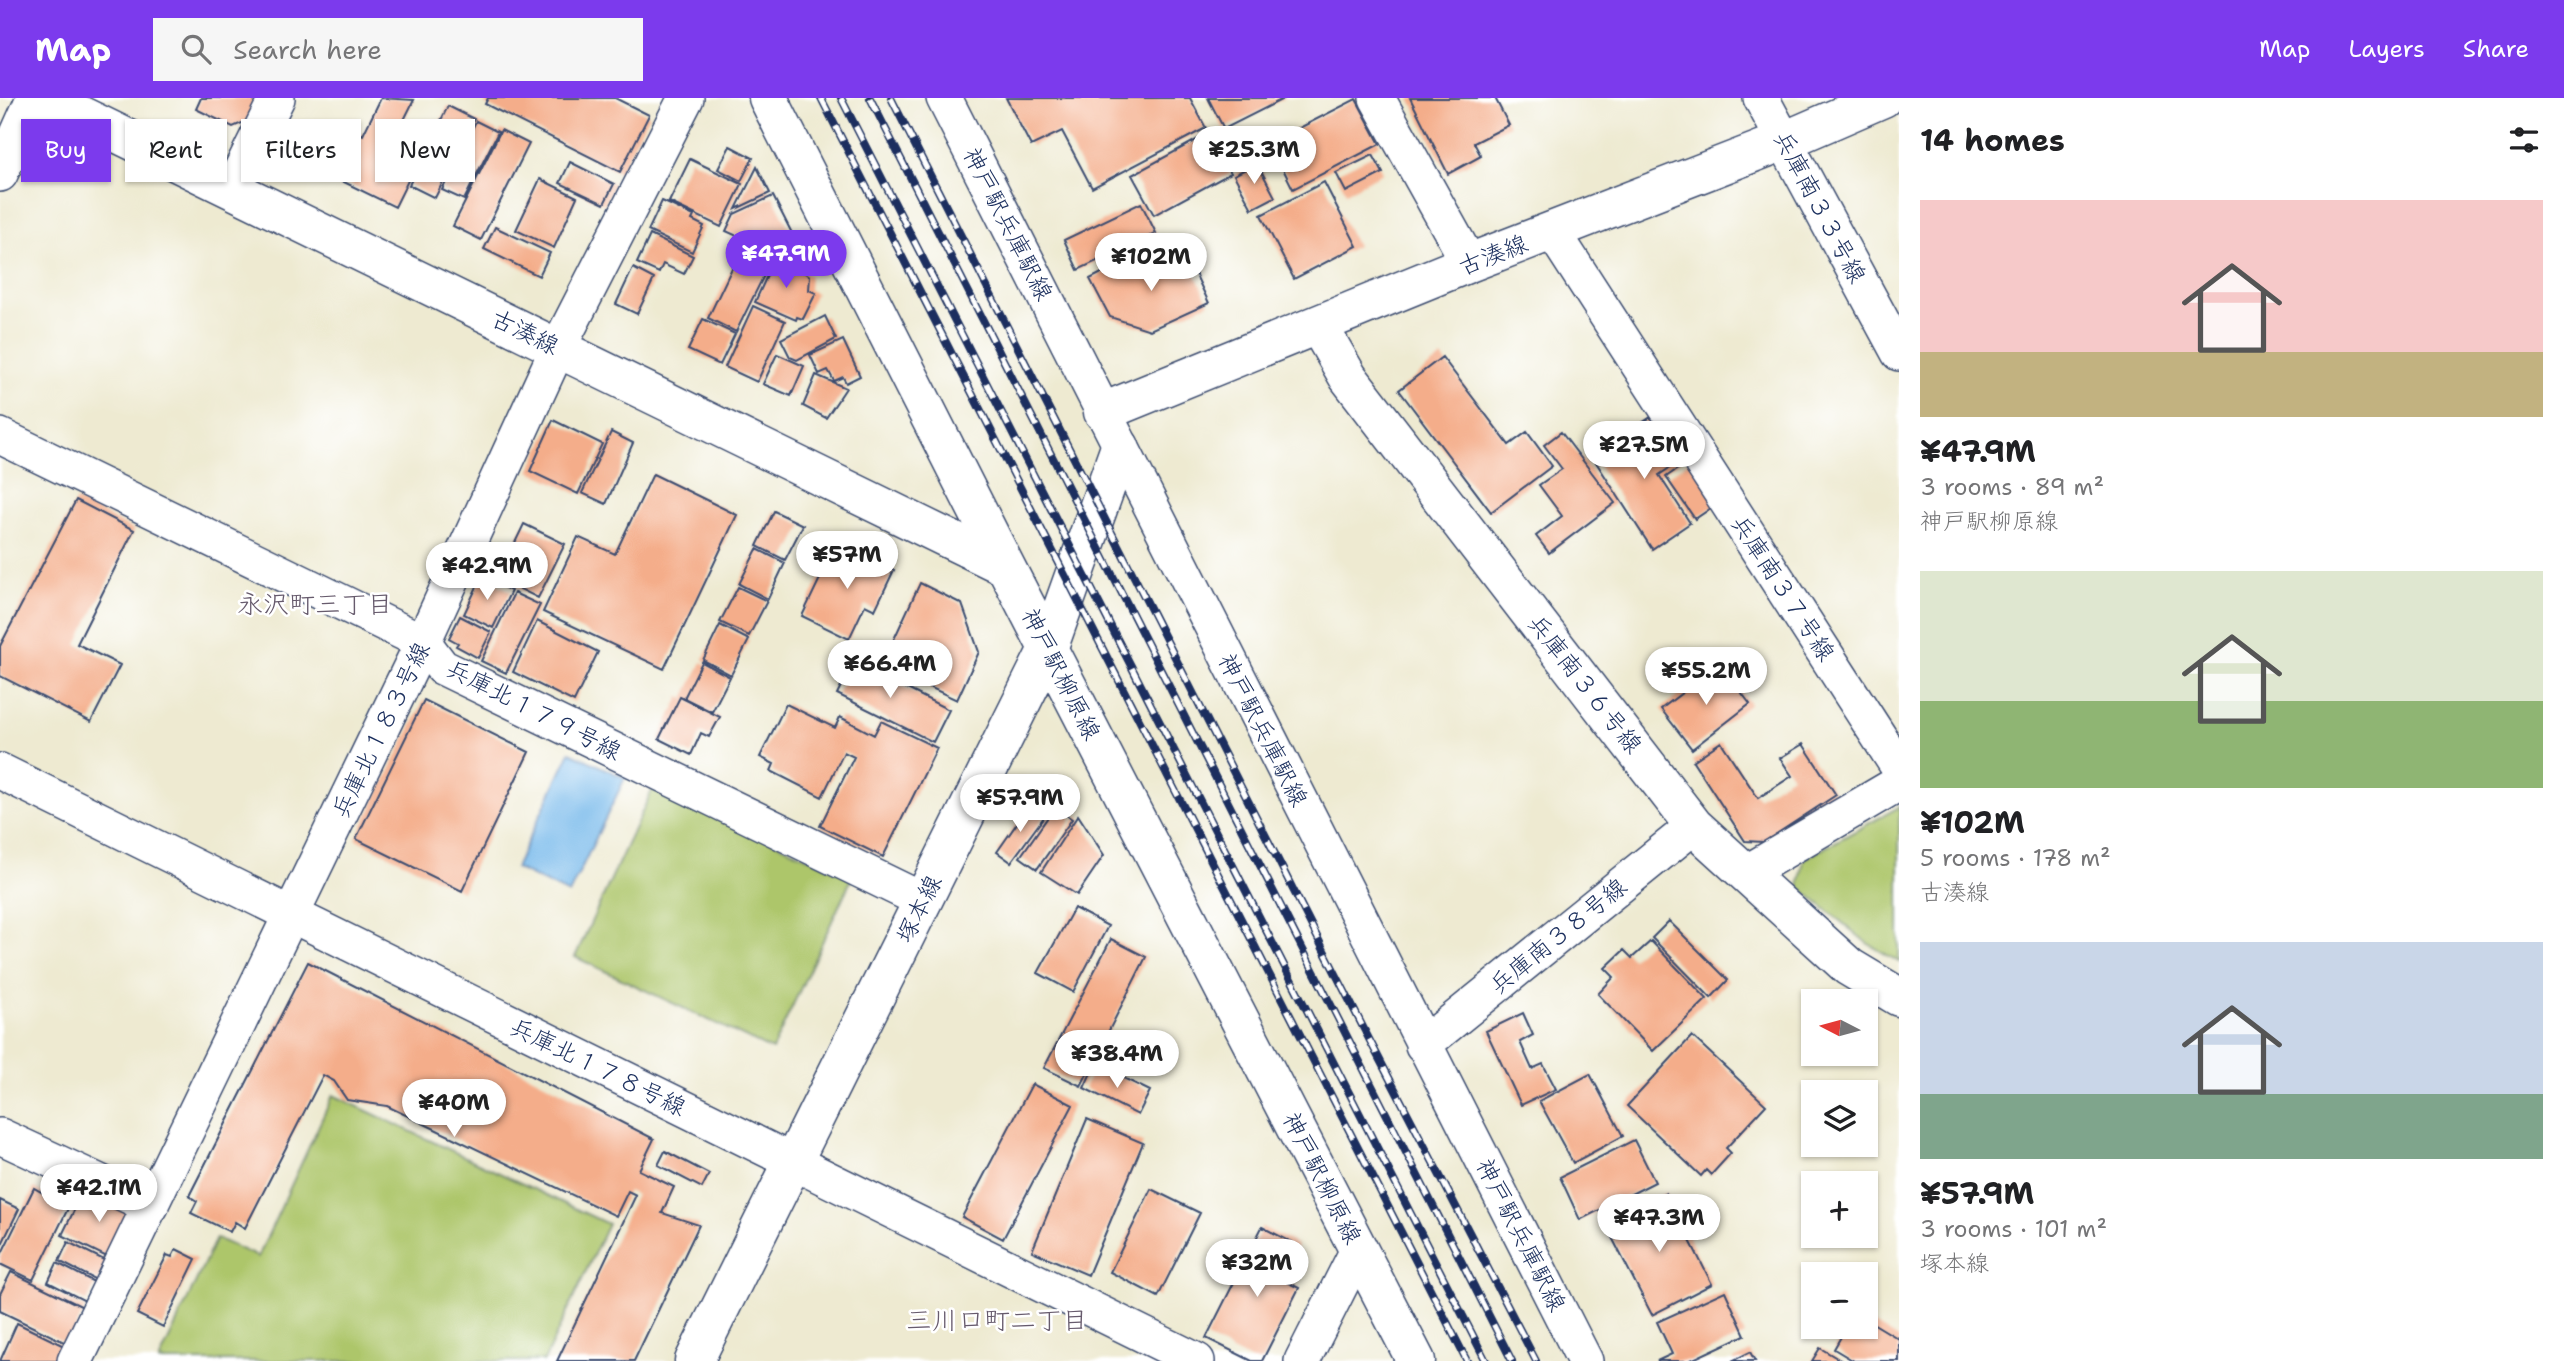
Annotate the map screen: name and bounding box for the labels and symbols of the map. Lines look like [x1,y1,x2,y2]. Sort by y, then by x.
street label: 兵庫南３３号線 [1766,125,1874,289]
pin: ¥25.3M [1197,126,1311,186]
street label: 神戸駅兵庫駅線 [956,142,1060,306]
street label: 古湊線 [1454,227,1532,283]
pin: ¥47.9M [729,230,843,290]
pin: ¥102M [1102,234,1200,293]
street label: 古湊線 [486,302,564,362]
pin: ¥27.5M [1587,422,1701,481]
street label: 兵庫南３７号線 [1724,509,1842,667]
pin: ¥57M [806,532,888,591]
pin: ¥42.9M [430,542,544,602]
district label: 永沢町三丁目 [237,586,393,621]
street label: 神戸駅柳原線 [1014,603,1108,745]
street label: 兵庫南３６号線 [1521,608,1649,760]
street label: 兵庫北１８３号線 [325,637,437,823]
pin: ¥66.4M [833,640,947,700]
street label: 神戸駅兵庫駅線 [1211,648,1315,812]
pin: ¥55.2M [1649,648,1763,707]
street label: 兵庫北１７９号線 [441,652,627,768]
pin: ¥57.9M [963,774,1077,834]
street label: 塚本線 [889,870,949,948]
street label: 兵庫南３８号線 [1483,871,1633,1001]
north arrow [1801,989,1878,1066]
street label: 兵庫北１７８号線 [505,1011,691,1123]
pin: ¥38.4M [1060,1030,1174,1090]
pin: ¥40M [413,1080,495,1139]
street label: 神戸駅柳原線 [1275,1107,1369,1249]
street label: 神戸駅兵庫駅線 [1469,1153,1573,1317]
pin: ¥42.1M [42,1164,156,1224]
pin: ¥47.3M [1602,1194,1716,1254]
pin: ¥32M [1216,1240,1298,1299]
district label: 三川口町二丁目 [906,1302,1088,1337]

